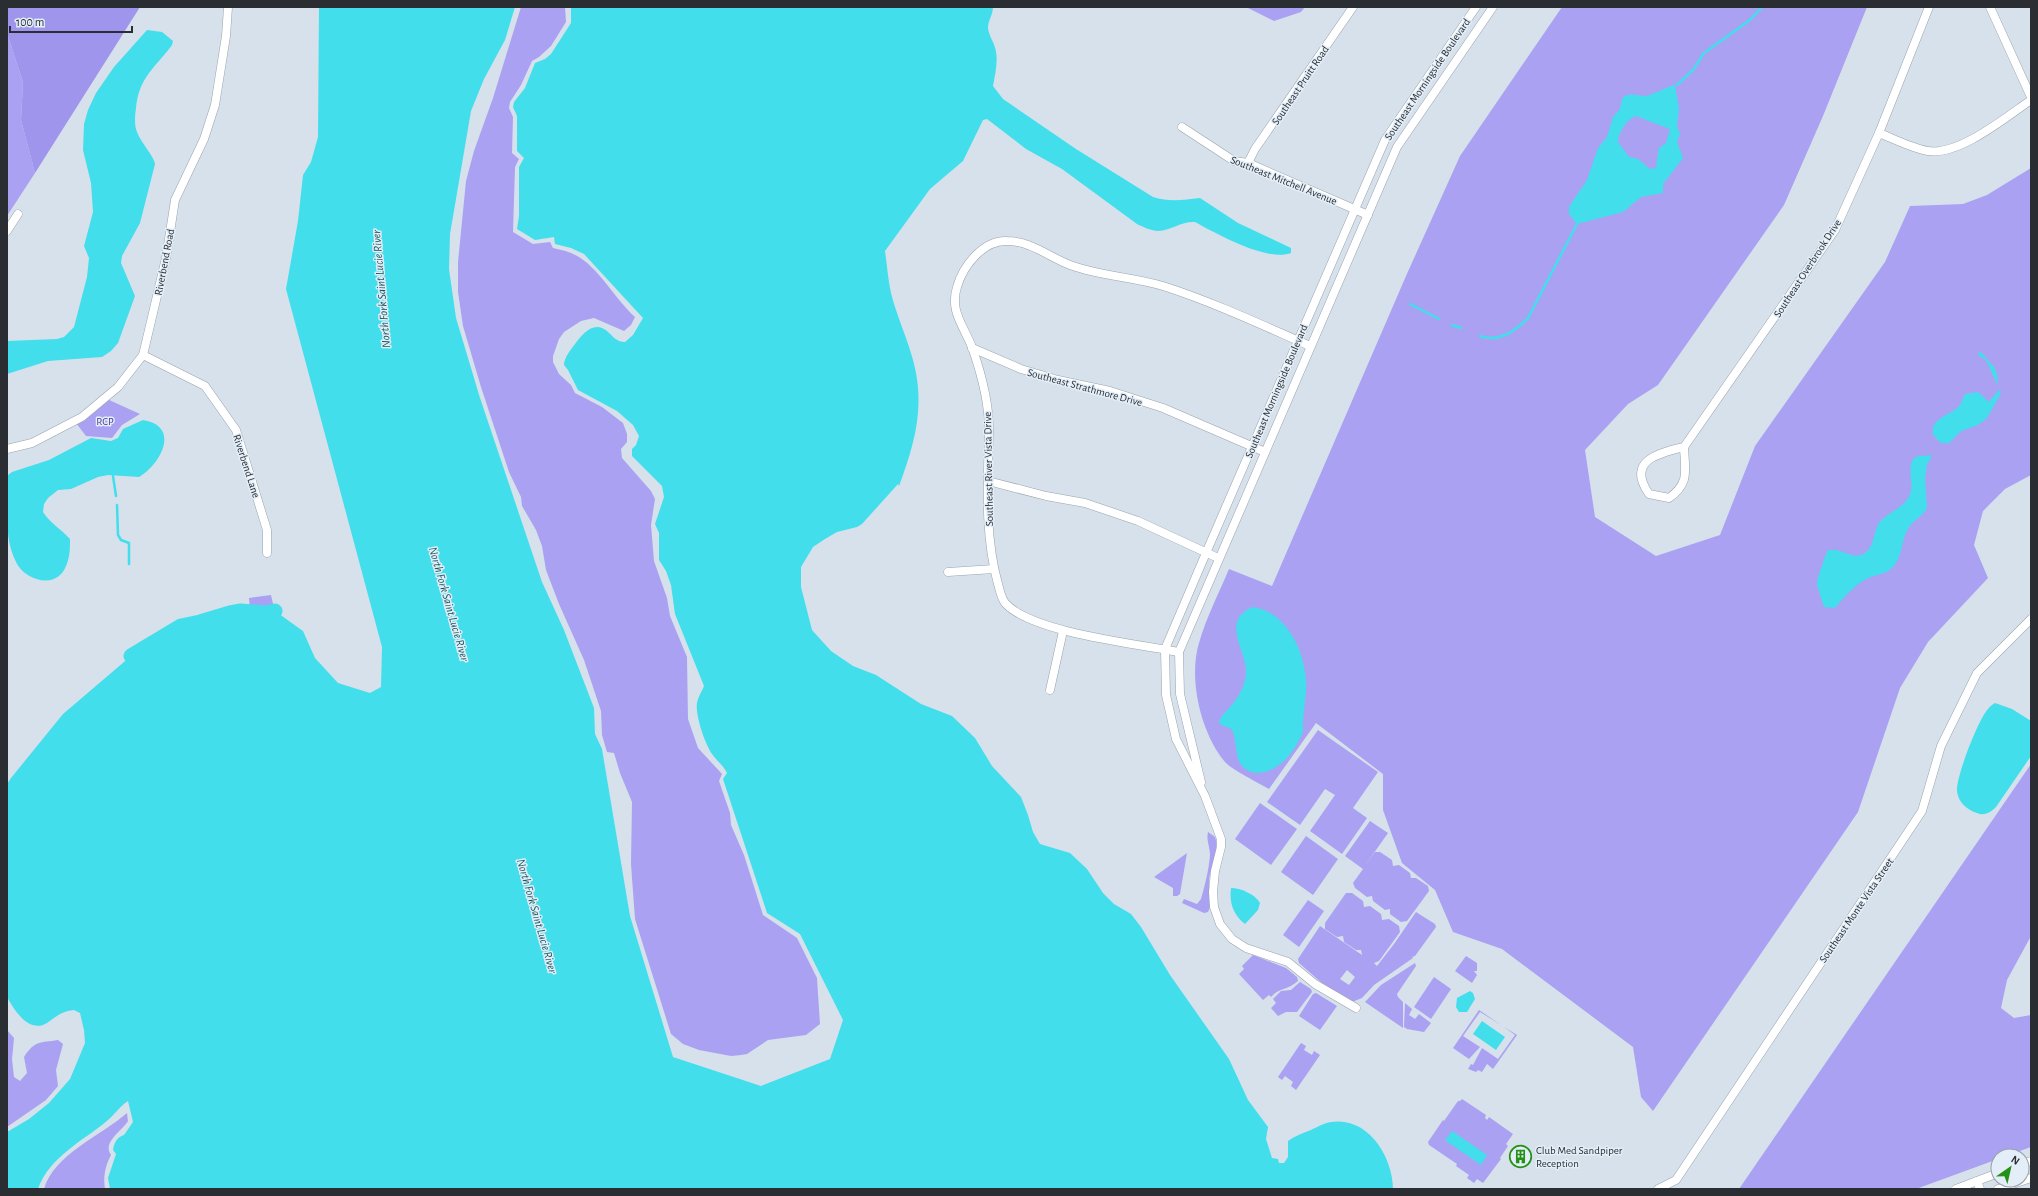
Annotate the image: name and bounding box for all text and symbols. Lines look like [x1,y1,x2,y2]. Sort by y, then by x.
scale bar [10,8,132,34]
text: 100 m [16,16,44,28]
street label: Southeast Morningside Boulevard [1383,16,1472,142]
street label: Southeast Pruitt Road [1270,43,1331,127]
street label: Southeast Mitchell Avenue [1229,154,1339,207]
street label: Southeast Overbrook Drive [1772,217,1843,319]
street label: Riverbend Road [153,228,176,296]
water label: North Fork Saint Lucie River [370,228,392,349]
street label: Southeast Morningside Boulevard [1243,322,1310,460]
street label: Southeast Strathmore Drive [1026,367,1144,408]
street label: Southeast River Vista Drive [982,412,995,526]
park label: RCP [96,416,114,427]
street label: Riverbend Lane [231,433,262,499]
water label: North Fork Saint Lucie River [427,545,471,664]
street label: Southeast Monte Vista Street [1817,856,1896,965]
water label: North Fork Saint Lucie River [515,857,559,976]
building icon: Club Med Sandpiper Reception [1508,1143,1534,1169]
place label: Club Med Sandpiper Reception [1536,1145,1623,1169]
north arrow [1990,1148,2030,1188]
text: N [2009,1153,2022,1167]

